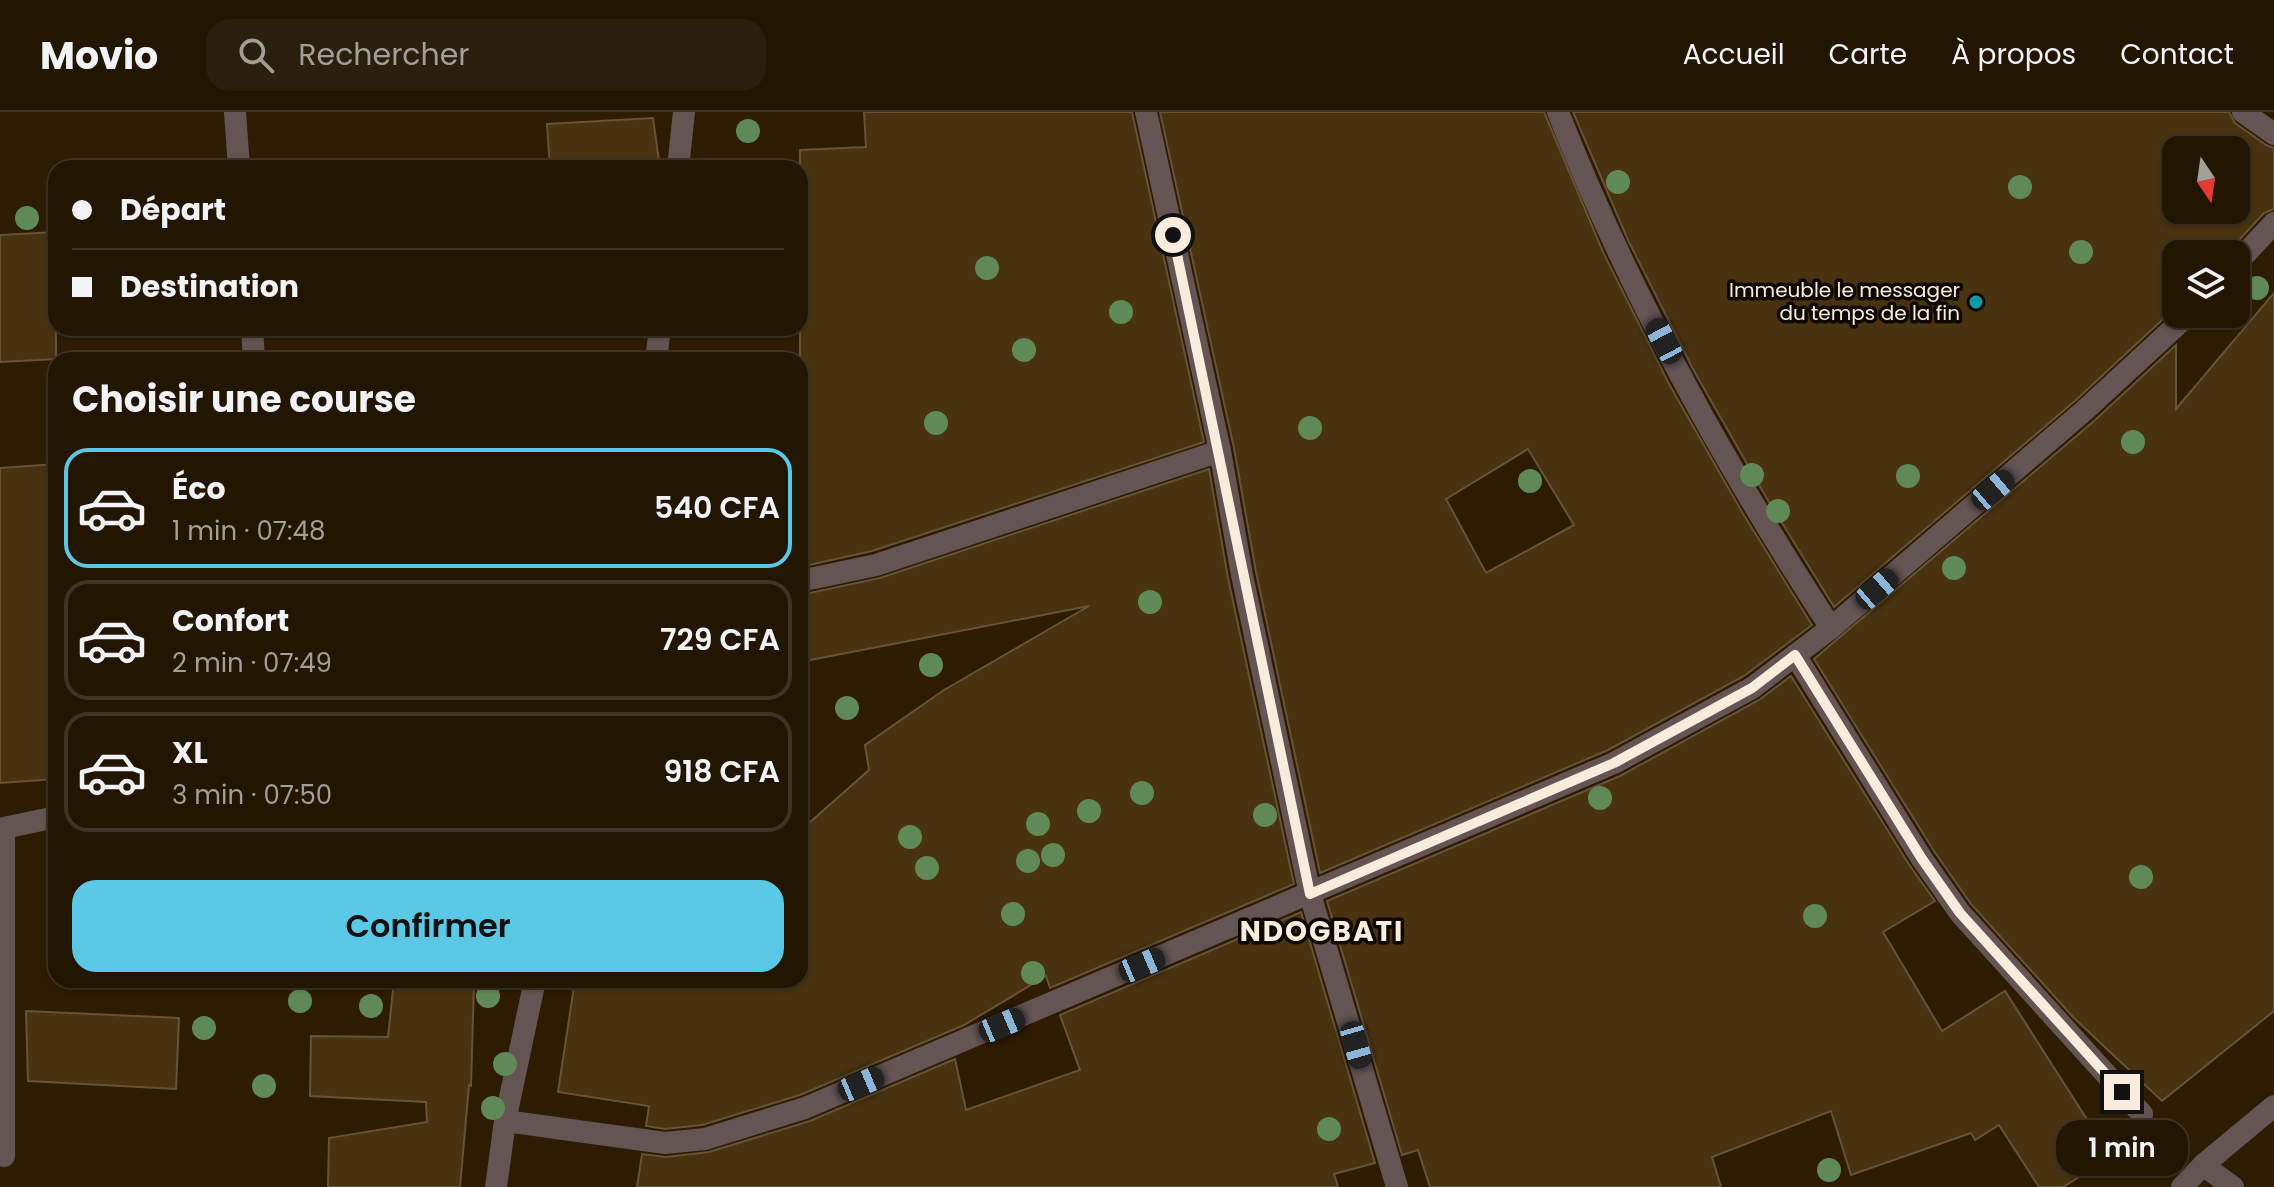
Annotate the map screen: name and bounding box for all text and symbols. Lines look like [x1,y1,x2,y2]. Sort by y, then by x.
search box [206,19,766,91]
text: Movio [40,29,158,82]
icon: search [234,33,278,77]
text: Rechercher [298,33,470,76]
text: Accueil [1683,35,1785,74]
text: Carte [1829,35,1907,74]
text: À propos [1951,35,2076,74]
text: Contact [2120,35,2234,74]
north arrow [2162,136,2250,224]
map controls [2162,136,2250,328]
text: Départ [120,188,226,231]
route start [1155,217,1191,253]
button: layers [2162,240,2250,328]
text: Destination [120,265,299,308]
place label: Immeuble le messager du temps de la fin [1729,276,1960,327]
marker: Immeuble le messager du temps de la fin [1967,293,1985,311]
car [1642,314,1686,368]
text: Choisir une course [72,374,416,425]
car [1967,465,2019,515]
text: Éco [172,467,226,510]
icon: car [76,472,148,544]
text: 540 CFA [654,486,780,529]
text: 1 min · 07:48 [172,513,325,549]
car [1851,564,1903,614]
text: Confort [172,599,289,642]
icon: car [76,604,148,676]
text: 729 CFA [660,618,780,661]
text: 2 min · 07:49 [172,645,332,681]
text: XL [172,731,208,774]
icon: car [76,736,148,808]
text: 918 CFA [664,750,780,793]
text: 3 min · 07:50 [172,777,332,813]
button: Confirmer [72,880,784,972]
district label: NDOGBATI [1240,912,1404,951]
car [1115,945,1169,985]
car [975,1005,1029,1045]
car [1338,1019,1374,1071]
car [834,1064,888,1104]
route end [2104,1074,2140,1110]
callout: 1 min [2056,1120,2188,1176]
text: 1 min [2088,1130,2156,1166]

